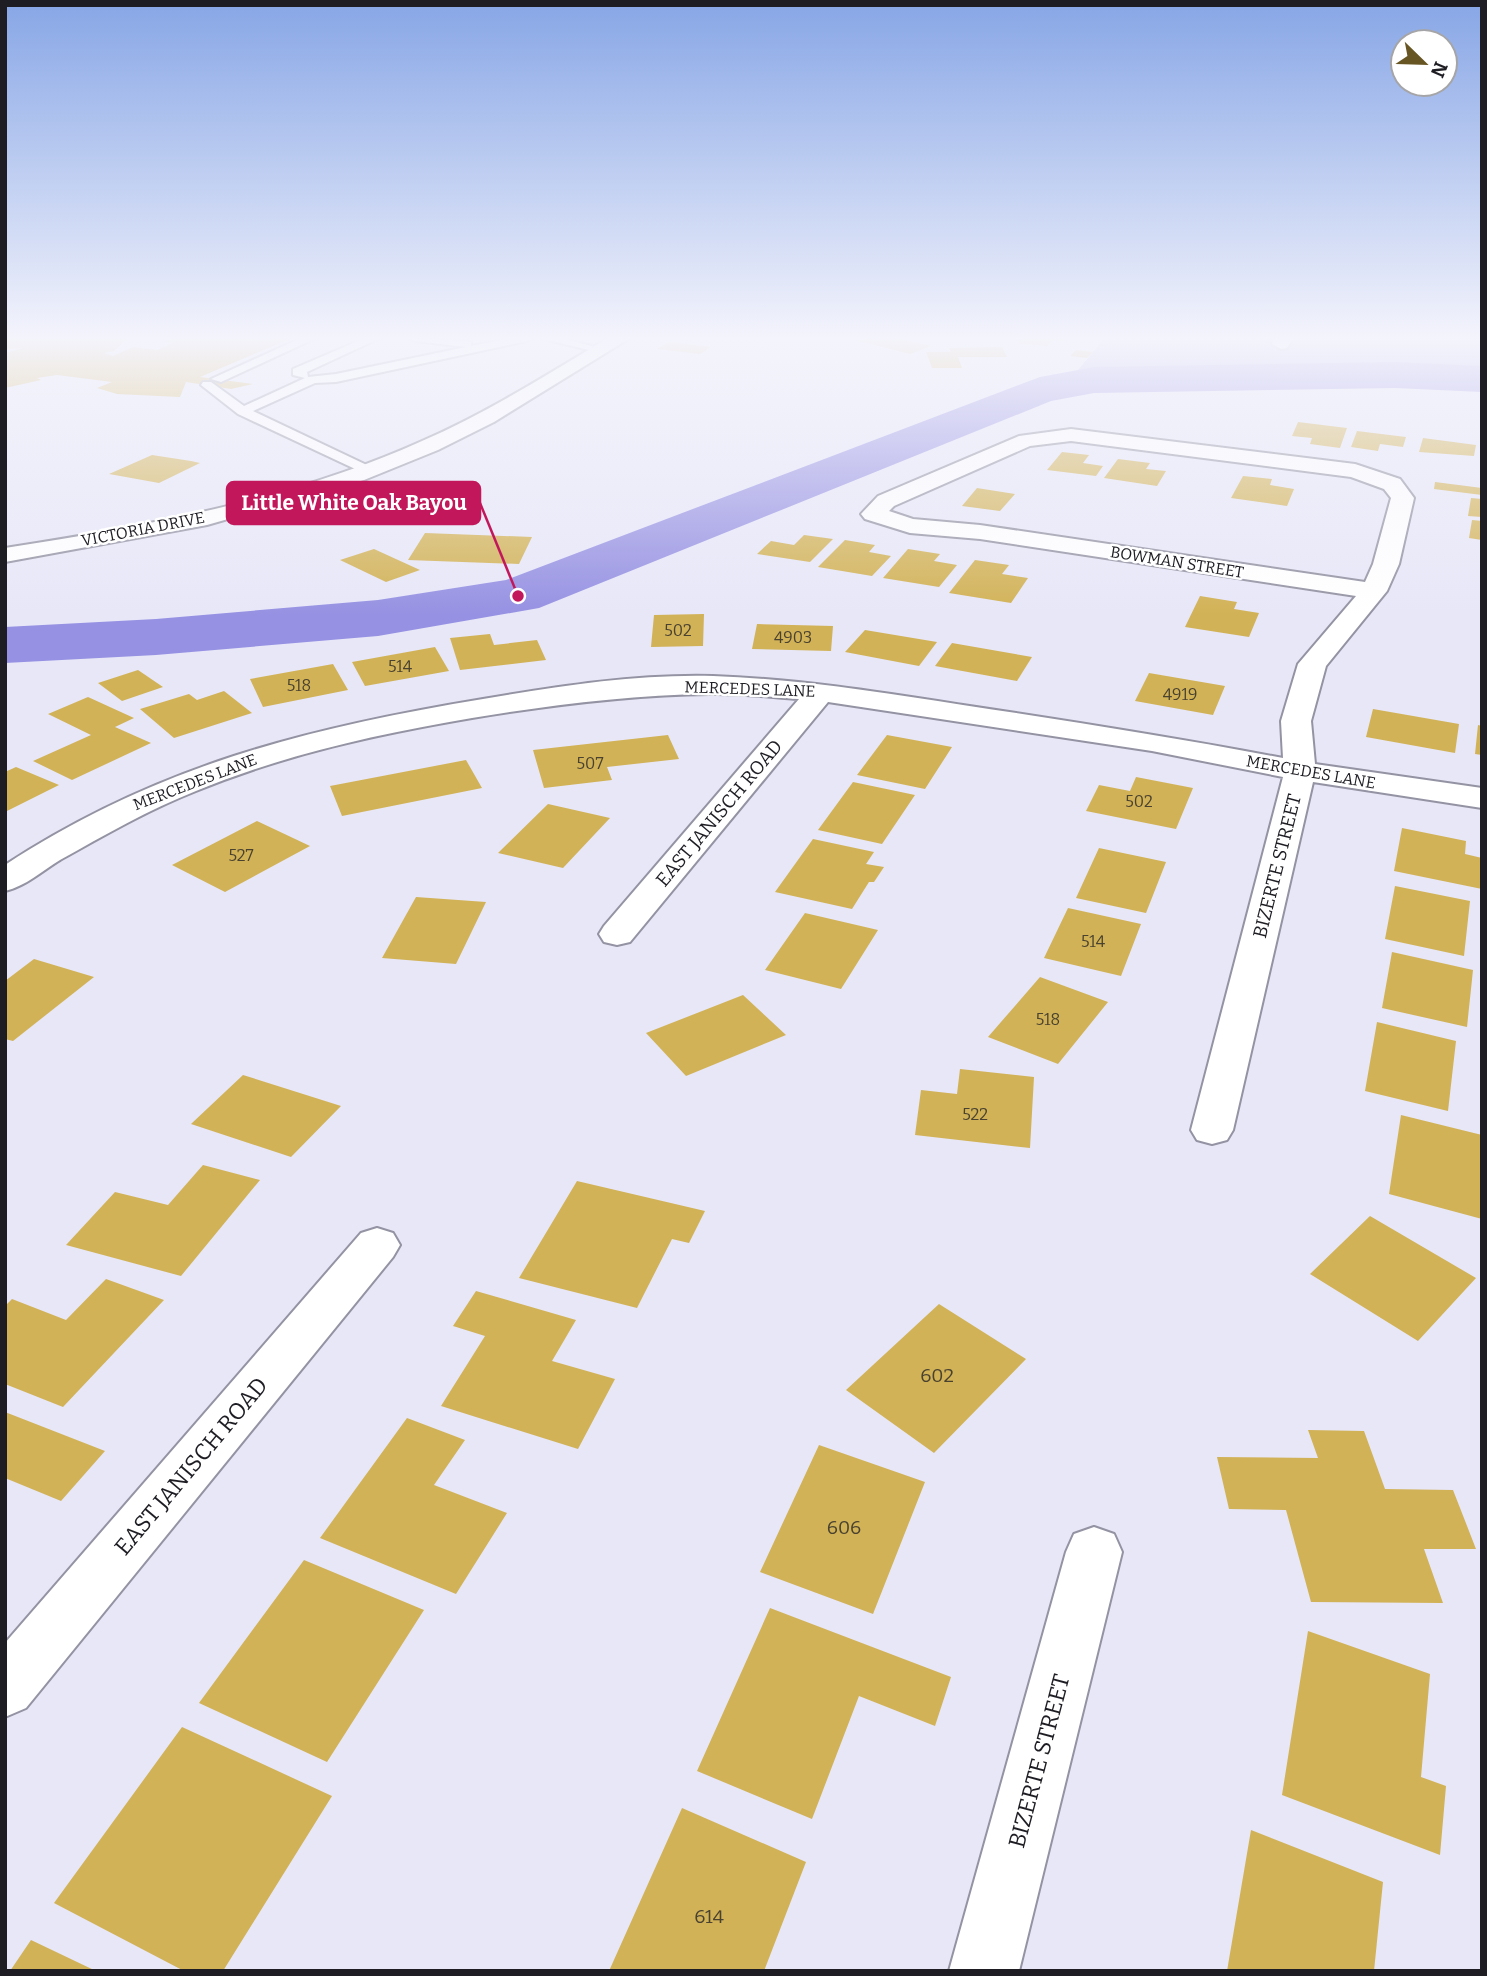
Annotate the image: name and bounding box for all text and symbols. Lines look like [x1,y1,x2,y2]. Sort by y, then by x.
north arrow [1389,28,1459,98]
text: N [1426,58,1453,81]
callout: Little White Oak Bayou [227,482,480,524]
text: Little White Oak Bayou [241,490,467,516]
street label: VICTORIA DRIVE [80,508,206,550]
street label: BOWMAN STREET [1109,542,1245,582]
house number: 502 [664,621,692,640]
house number: 4903 [774,628,812,647]
house number: 514 [388,657,413,676]
house number: 518 [287,676,311,695]
street label: MERCEDES LANE [684,677,816,701]
house number: 4919 [1163,685,1197,704]
street label: EAST JANISCH ROAD [651,735,787,891]
street label: MERCEDES LANE [130,750,260,814]
street label: MERCEDES LANE [1245,751,1377,793]
house number: 507 [577,754,603,773]
house number: 502 [1125,792,1153,811]
street label: BIZERTE STREET [1248,792,1306,940]
house number: 527 [229,846,253,865]
house number: 514 [1081,932,1106,951]
house number: 518 [1036,1010,1060,1029]
house number: 522 [962,1105,988,1124]
house number: 602 [920,1364,954,1387]
street label: EAST JANISCH ROAD [108,1371,274,1561]
house number: 606 [827,1516,861,1539]
street label: BIZERTE STREET [1002,1671,1076,1851]
house number: 614 [694,1905,724,1928]

